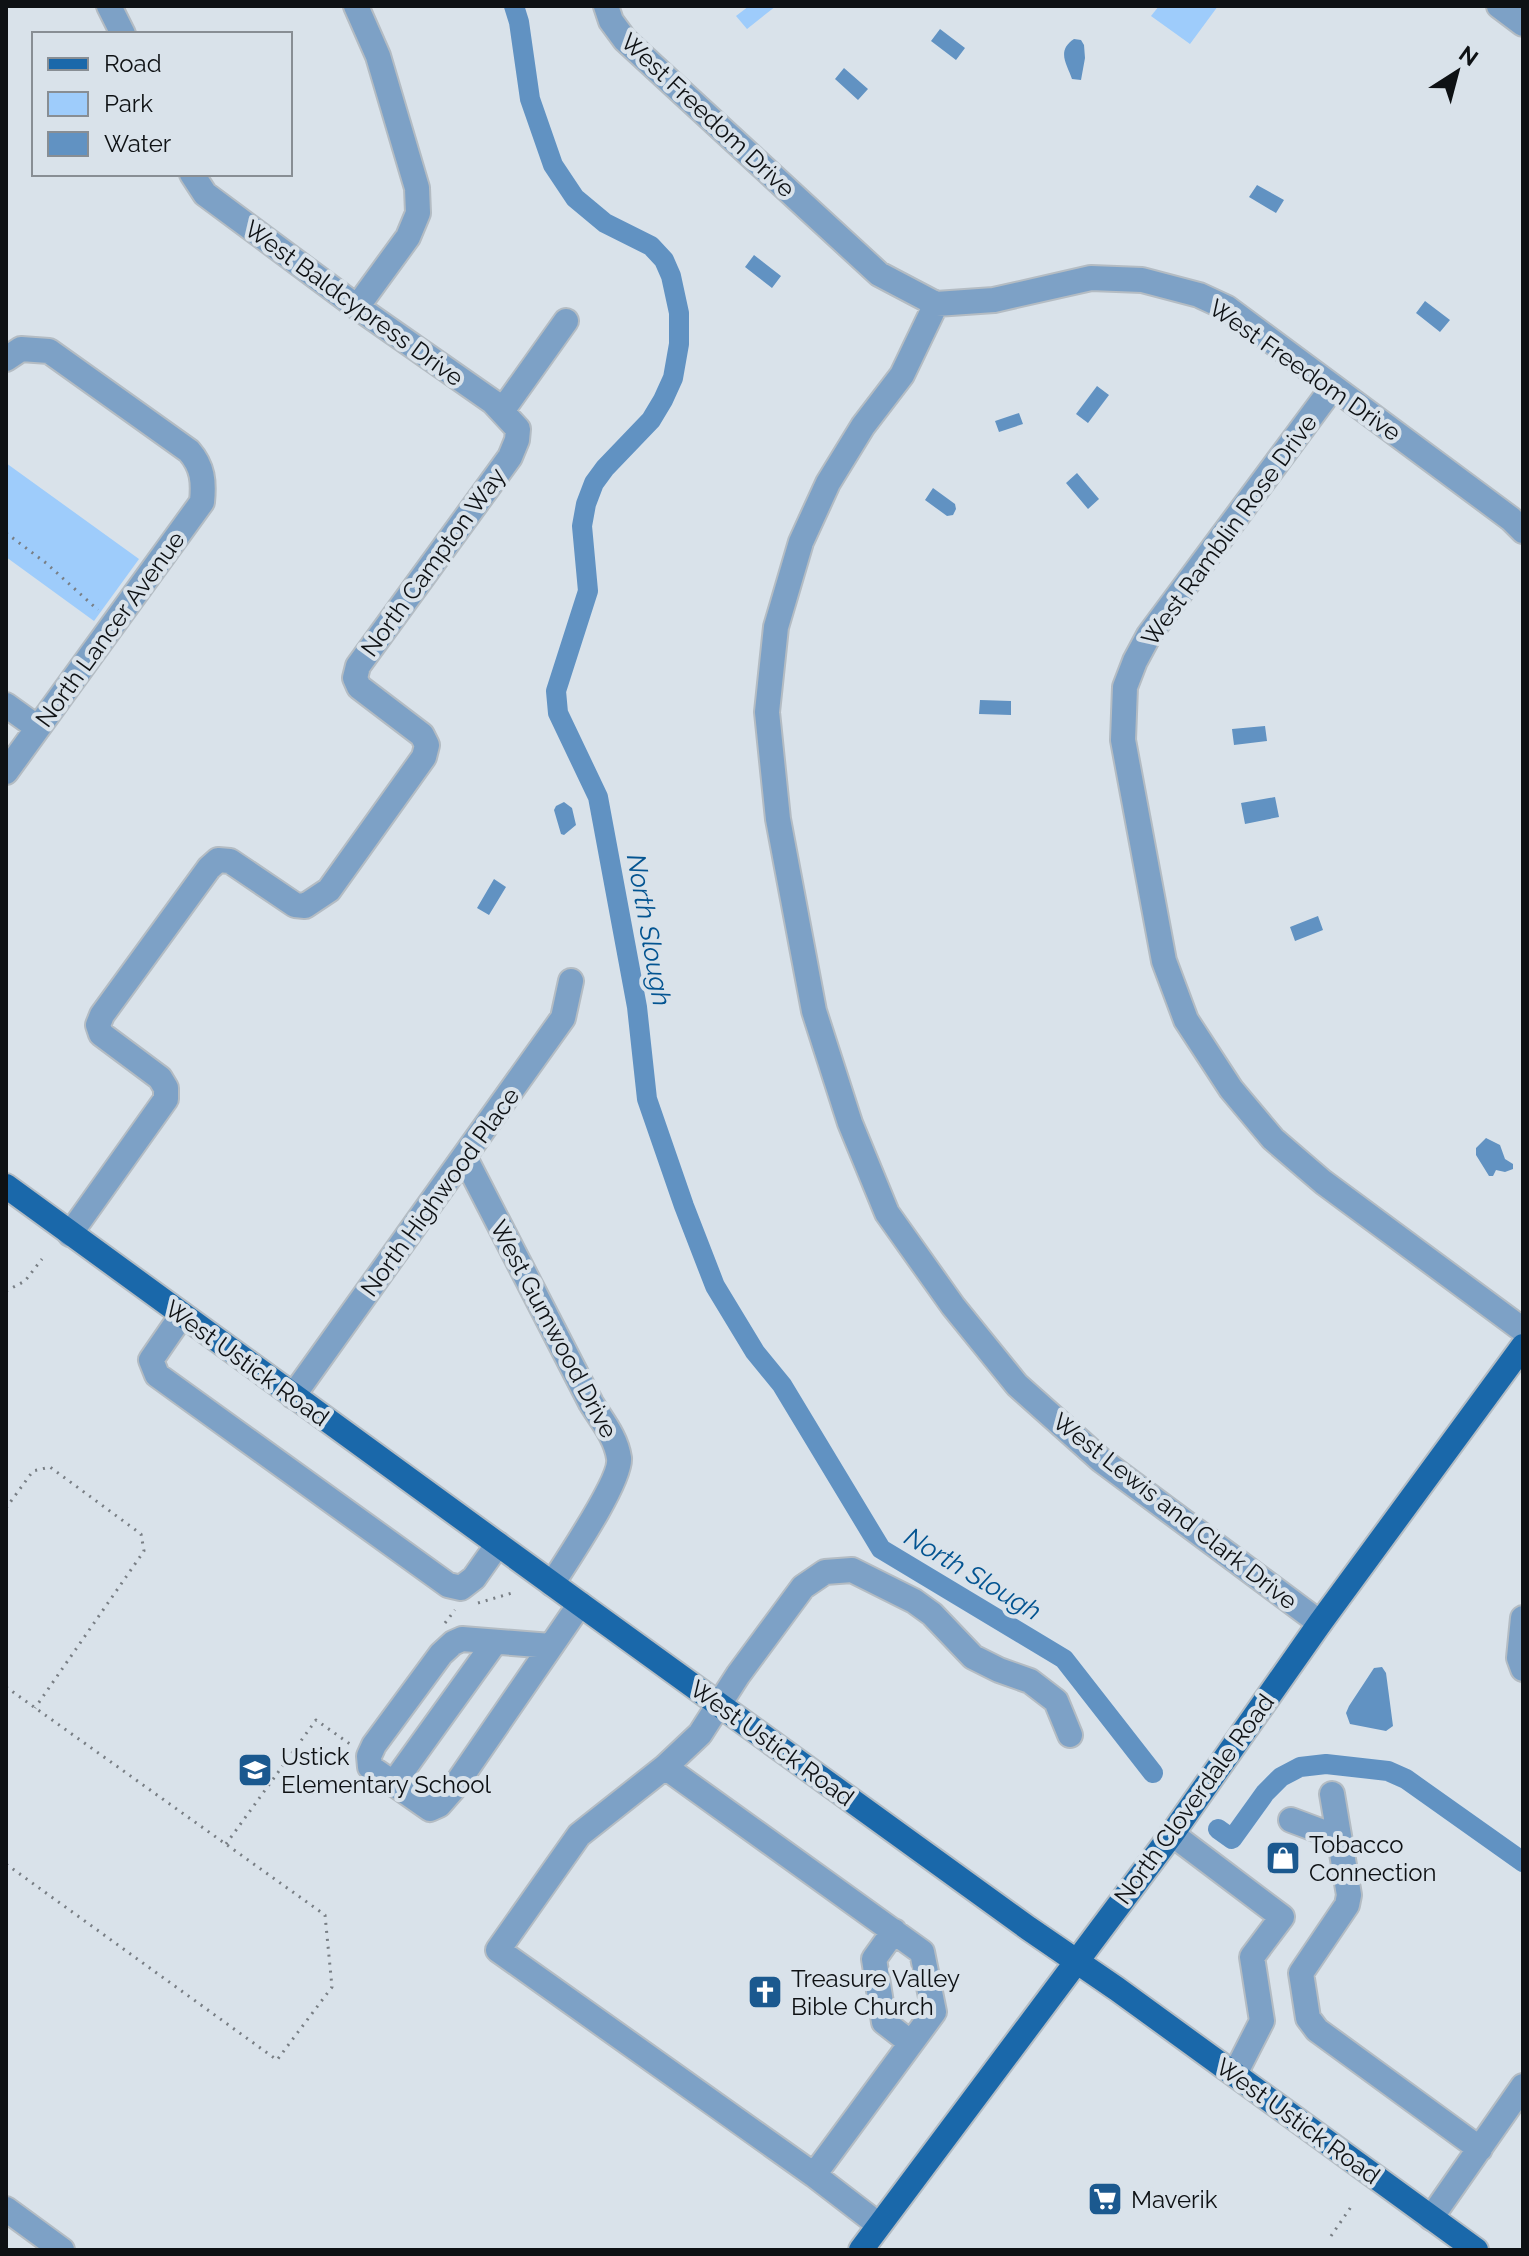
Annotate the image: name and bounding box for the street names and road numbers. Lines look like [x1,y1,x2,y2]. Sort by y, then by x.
street label: West Freedom Drive [615,27,801,203]
street label: West Baldcypress Drive [239,214,469,392]
street label: West Freedom Drive [1204,293,1406,447]
street label: West Ramblin Rose Drive [1135,409,1323,651]
street label: North Campton Way [355,462,511,662]
street label: North Lancer Avenue [29,525,191,733]
street label: North Highwood Place [354,1082,526,1302]
street label: West Gumwood Drive [484,1215,624,1443]
street label: West Ustick Road [159,1294,335,1432]
street label: West Lewis and Clark Drive [1047,1407,1303,1615]
street label: West Ustick Road [684,1674,860,1812]
street label: North Cloverdale Road [1108,1688,1280,1910]
street label: West Ustick Road [1210,2052,1386,2190]

